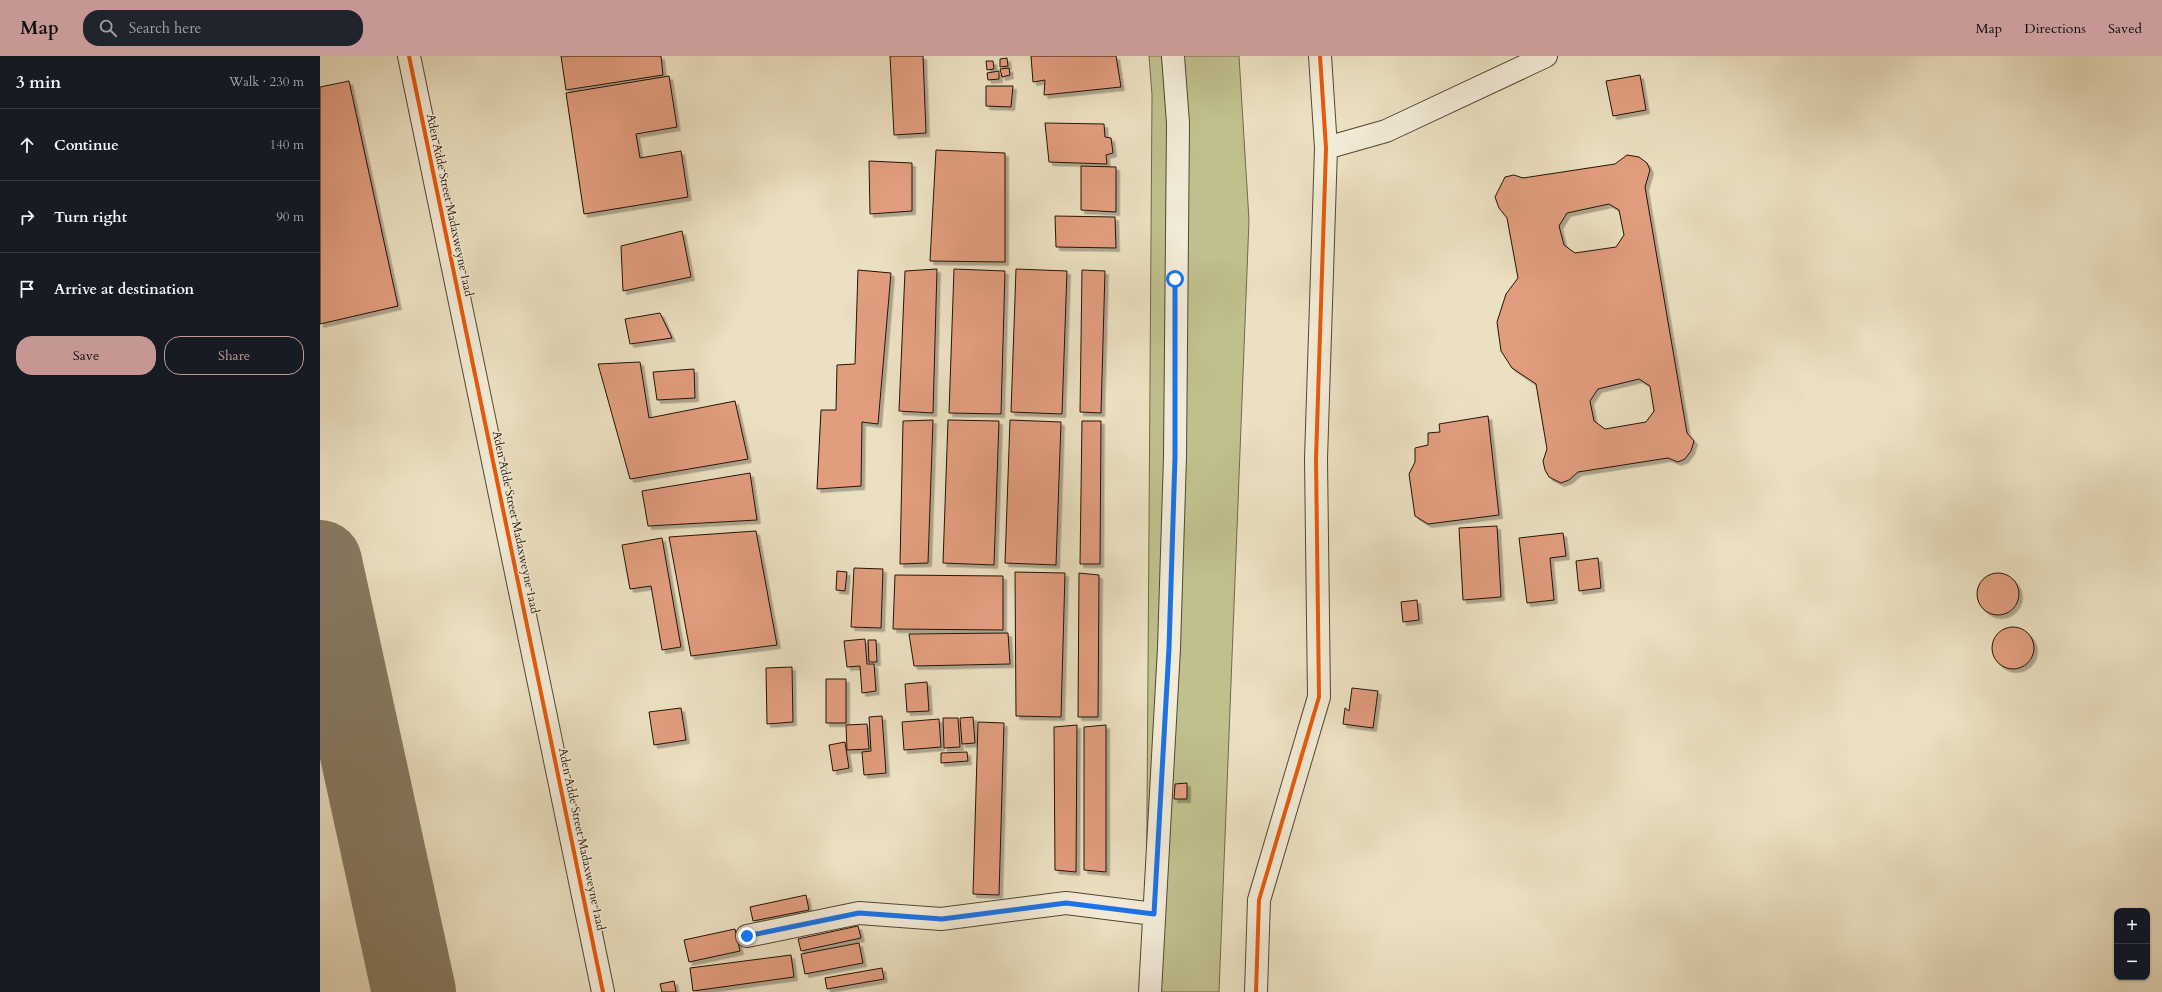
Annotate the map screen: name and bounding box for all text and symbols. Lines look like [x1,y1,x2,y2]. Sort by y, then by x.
search box [83,10,363,46]
text: Map [20,15,59,41]
icon: search [97,17,119,39]
text: Search here [129,18,201,38]
text: Map [1976,19,2002,38]
text: Directions [2024,19,2086,38]
text: Saved [2108,19,2142,38]
text: 3 min [16,71,61,94]
text: Walk · 230 m [229,73,304,91]
street label: Aden Adde Street Madaxweyne 1aad [423,112,477,298]
icon: ahead [16,134,38,156]
text: Continue [54,135,119,155]
text: 140 m [270,136,304,154]
icon: right [16,206,38,228]
text: Turn right [54,207,127,227]
text: 90 m [276,208,304,226]
route start [1166,270,1184,288]
icon: arrive [16,278,38,300]
text: Arrive at destination [54,279,194,299]
button: Save [16,336,156,375]
button: Share [164,336,304,375]
street label: Aden Adde Street Madaxweyne 1aad [489,429,543,615]
street label: Aden Adde Street Madaxweyne 1aad [555,746,609,932]
map controls [2114,908,2150,980]
button: + [2114,908,2150,944]
route end [738,927,756,945]
button: − [2114,944,2150,980]

